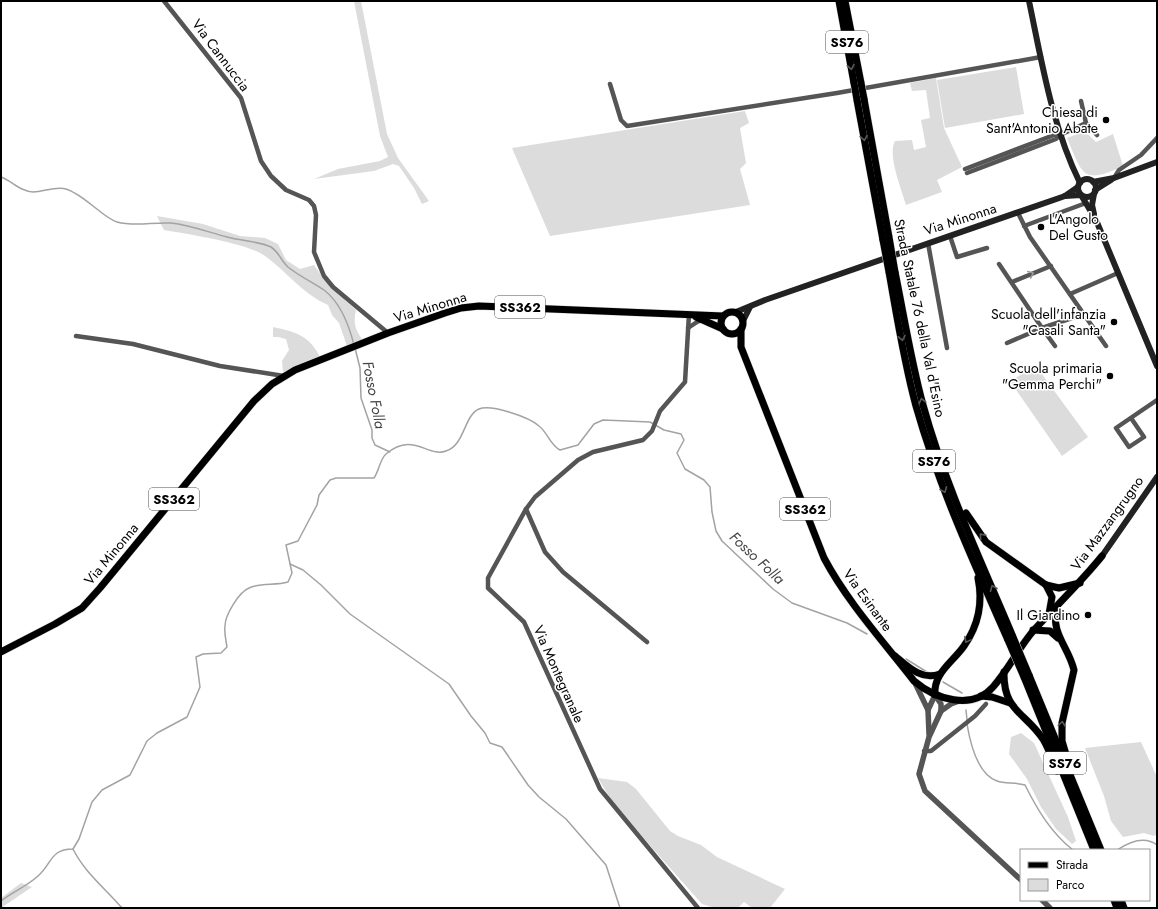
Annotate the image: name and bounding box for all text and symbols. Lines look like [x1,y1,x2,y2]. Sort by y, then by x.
street label: Via Cannuccia [187,15,255,95]
road number: SS76 [826,31,868,53]
one-way arrow [846,64,855,70]
place label: Chiesa di Sant'Antonio Abate [986,102,1098,138]
marker: Chiesa di Sant'Antonio Abate [1101,115,1111,125]
one-way arrow [859,135,868,141]
street label: Via Minonna [921,198,999,240]
place label: L'Angolo Del Gusto [1049,209,1108,245]
street label: Strada Statale 76 della Val d'Esino [889,217,951,419]
marker: L'Angolo Del Gusto [1036,222,1046,232]
one-way arrow [1027,271,1035,279]
street label: Via Minonna [391,286,469,328]
road number: SS362 [495,296,545,318]
place label: Scuola dell'infanzia "Casali Santa" [991,304,1106,340]
marker: Scuola dell'infanzia "Casali Santa" [1109,317,1119,327]
one-way arrow [897,335,905,341]
place label: Scuola primaria "Gemma Perchi" [1002,358,1102,394]
water label: Fosso Folla [357,359,391,432]
marker: Scuola primaria "Gemma Perchi" [1105,371,1115,381]
one-way arrow [918,398,927,405]
road number: SS76 [913,450,955,472]
street label: Via Mazzangrugno [1066,471,1148,574]
one-way arrow [940,487,948,494]
road number: SS362 [149,488,199,510]
road number: SS362 [780,498,830,520]
street label: Via Minonna [79,519,143,589]
water label: Fosso Folla [724,527,790,590]
one-way arrow [979,534,986,541]
street label: Via Esinante [839,565,897,635]
one-way arrow [989,585,997,592]
place label: Il Giardino [1017,605,1080,625]
marker: Il Giardino [1083,610,1093,620]
street label: Via Montegranale [529,622,589,726]
one-way arrow [965,636,972,643]
one-way arrow [1058,721,1067,727]
road number: SS76 [1044,752,1086,774]
legend [1020,849,1150,901]
text: Strada [1056,856,1088,874]
text: Parco [1056,876,1085,894]

